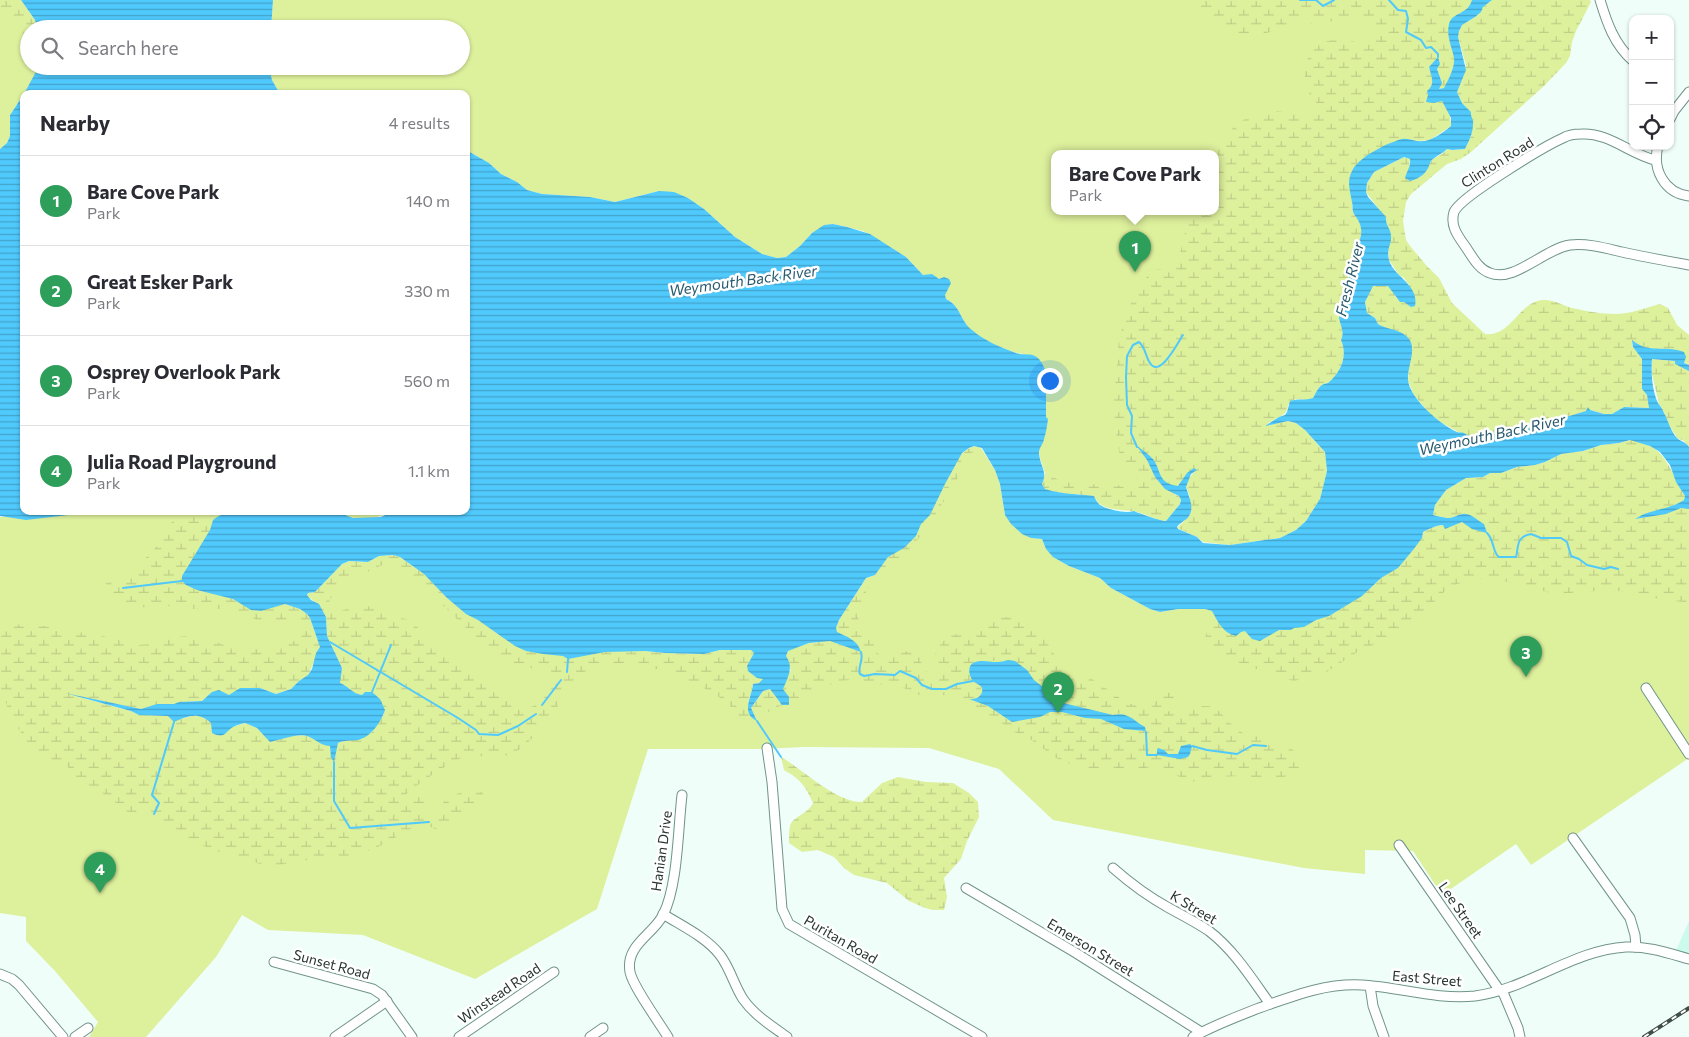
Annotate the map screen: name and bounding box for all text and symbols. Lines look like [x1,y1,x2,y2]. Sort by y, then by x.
map controls [1629,15,1674,150]
button: + [1629,15,1674,60]
search box [20,20,470,75]
icon: search [38,34,66,62]
text: Search here [78,36,178,59]
button: − [1629,60,1674,105]
button: locate [1629,105,1674,150]
text: Nearby [40,110,110,135]
text: 4 results [389,113,450,132]
street label: Clinton Road [1458,133,1536,191]
popup [1051,150,1219,215]
text: Bare Cove Park [1069,162,1201,185]
text: Bare Cove Park [87,180,219,203]
text: Park [1069,185,1102,204]
text: 1 [52,191,60,210]
text: 140 m [406,191,450,210]
text: Park [87,203,120,222]
pin: 1 [1119,231,1151,272]
water label: Fresh River [1331,239,1367,318]
water label: Weymouth Back River [668,261,819,299]
text: Great Esker Park [87,270,233,293]
text: 2 [51,281,61,300]
text: 330 m [404,281,450,300]
text: Park [87,293,120,312]
text: Osprey Overlook Park [87,360,281,383]
your location [1037,368,1063,394]
text: 3 [51,371,61,390]
text: 560 m [404,371,450,390]
text: Park [87,383,120,402]
water label: Weymouth Back River [1417,409,1568,458]
text: Julia Road Playground [87,450,276,473]
text: 4 [51,461,61,480]
text: 1.1 km [408,461,450,480]
text: Park [87,473,120,492]
pin: 3 [1510,636,1542,677]
pin: 2 [1042,672,1074,713]
street label: Hanian Drive [647,810,675,892]
pin: 4 [84,852,116,893]
street label: Lee Street [1435,878,1487,942]
street label: K Street [1167,886,1221,928]
street label: Puritan Road [801,911,881,967]
street label: Emerson Street [1045,914,1138,980]
street label: Sunset Road [292,946,372,982]
street label: Winstead Road [454,959,544,1027]
street label: East Street [1391,966,1463,990]

